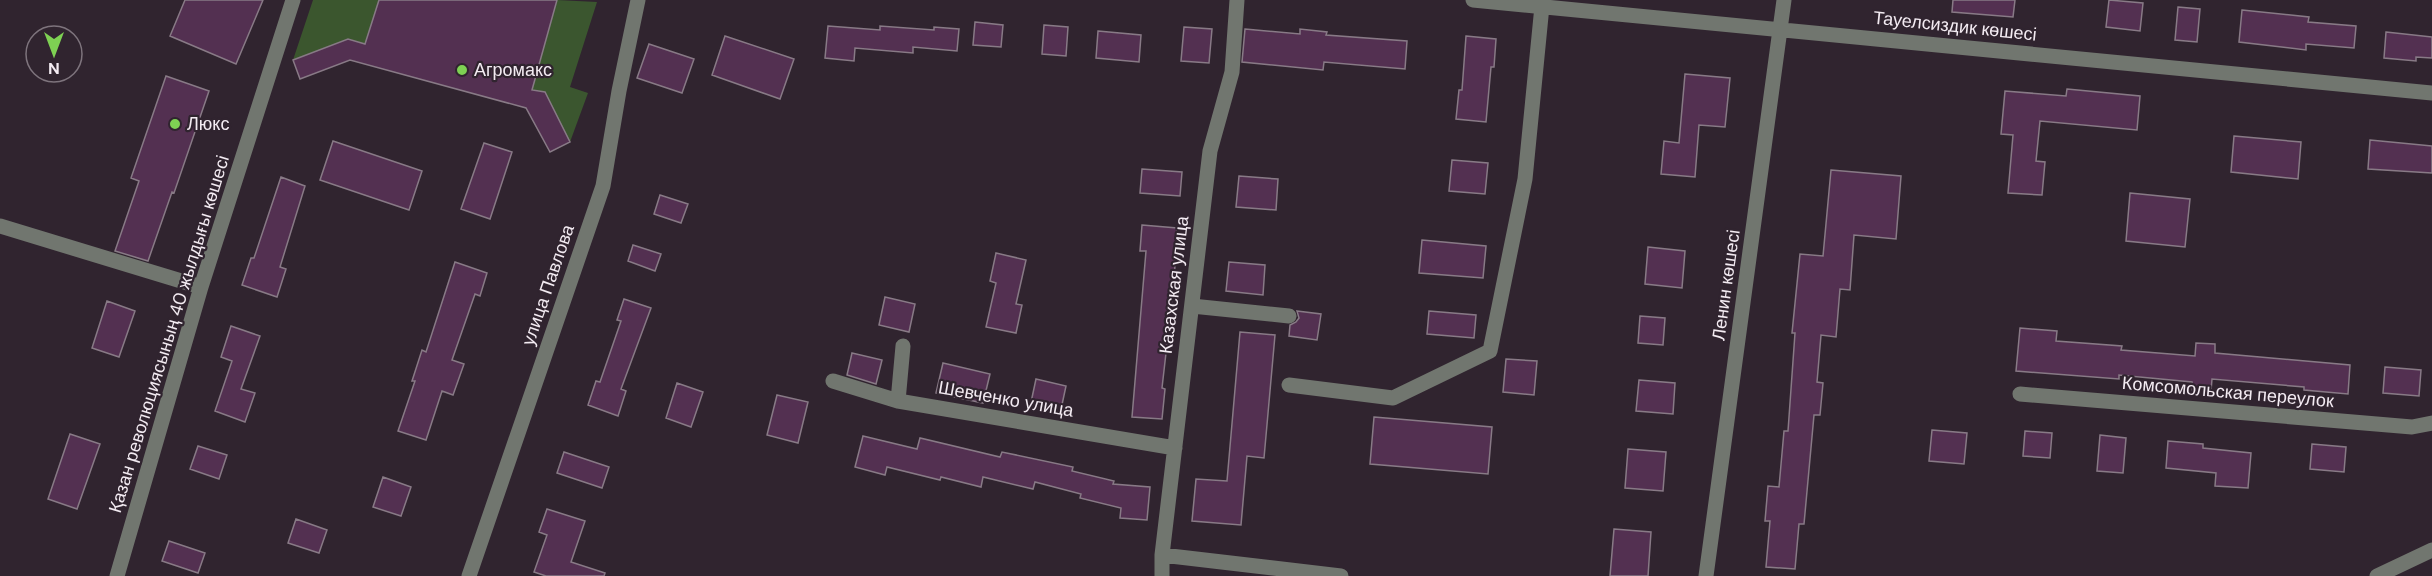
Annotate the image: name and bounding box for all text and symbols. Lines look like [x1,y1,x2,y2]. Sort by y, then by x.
street label: Тауелсиздик көшесі [1872,5,2038,47]
north arrow [24,24,84,84]
text: N [48,58,60,79]
place label: Агромакс [474,58,552,82]
marker: Агромакс [455,63,469,77]
place label: Люкс [187,112,229,136]
marker: Люкс [168,117,182,131]
street label: Қазан революциясының 40 жылдығы көшесі [103,152,235,516]
street label: Казахская улица [1154,214,1194,355]
street label: улица Павлова [516,220,580,349]
street label: Ленин көшесі [1706,228,1746,342]
street label: Комсомольская переулок [2121,371,2335,413]
street label: Шевченко улица [936,375,1076,423]

